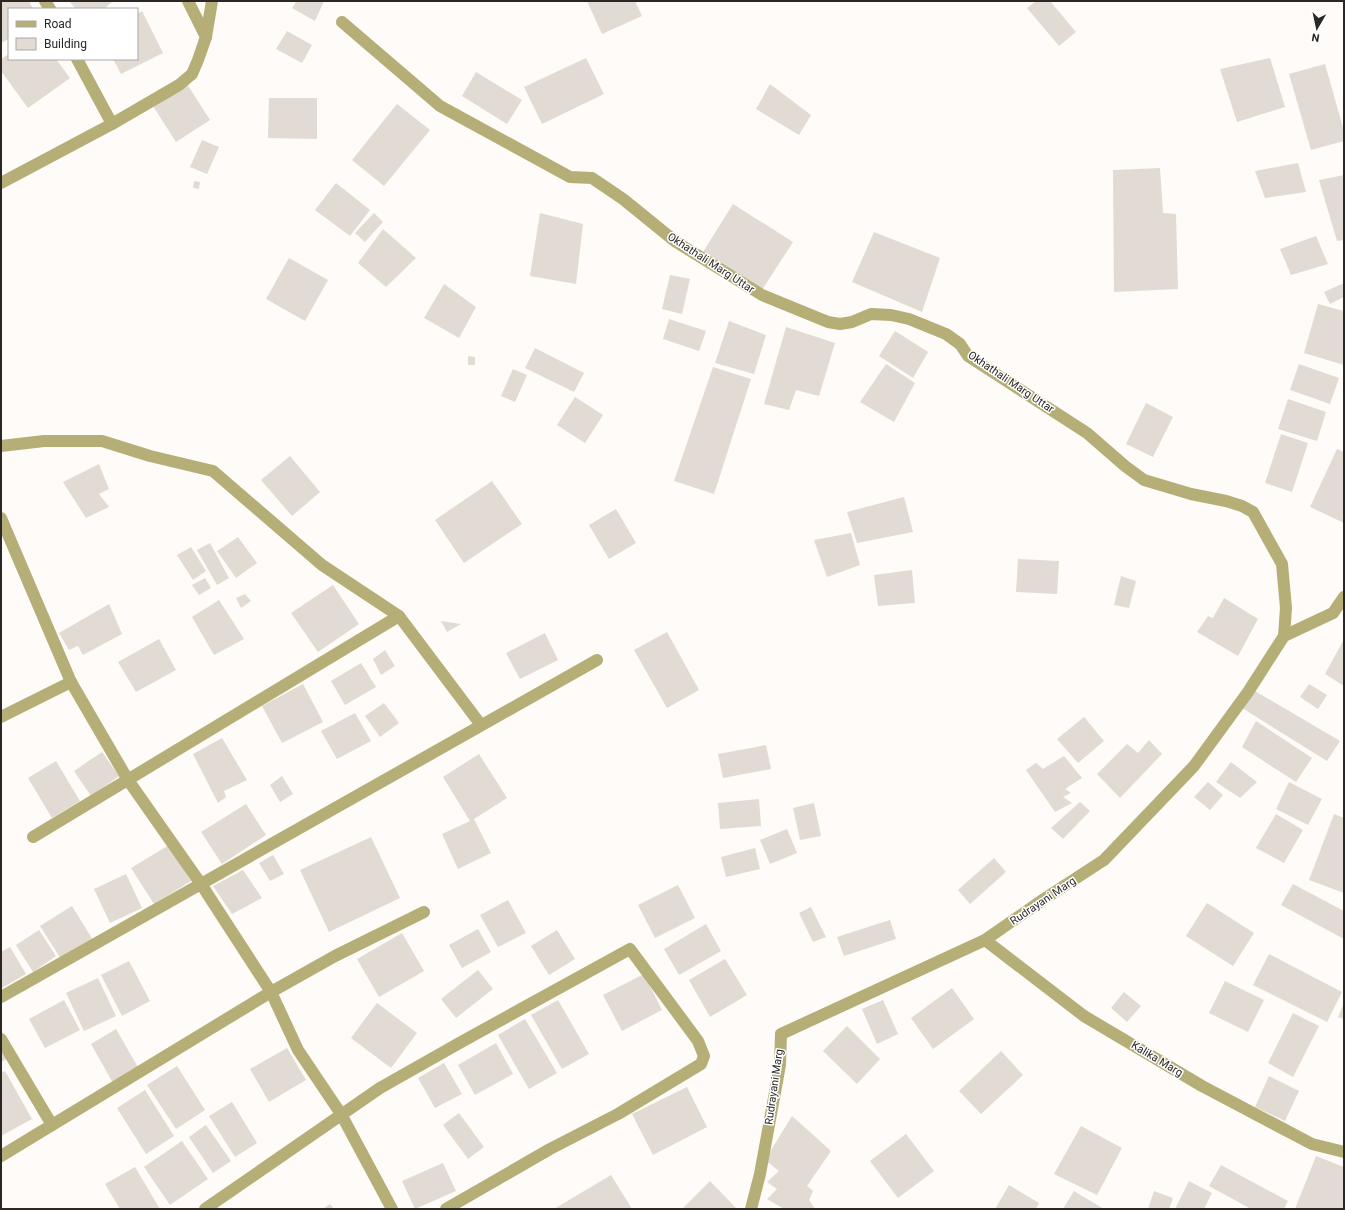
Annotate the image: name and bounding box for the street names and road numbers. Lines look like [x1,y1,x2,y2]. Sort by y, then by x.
street label: Okhathali Marg Uttar [665,230,757,296]
street label: Okhathali Marg Uttar [965,348,1057,416]
street label: Rudrayani Marg [1008,874,1078,928]
street label: Kalika Marg [1129,1039,1185,1079]
street label: Rudrayani Marg [762,1048,786,1126]

